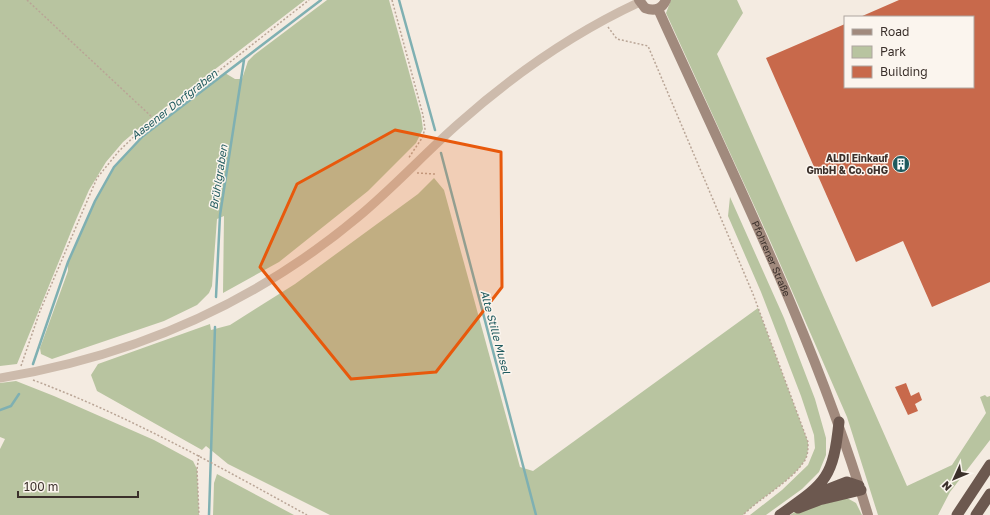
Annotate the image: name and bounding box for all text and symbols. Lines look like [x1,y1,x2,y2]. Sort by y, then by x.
legend [844,16,974,88]
text: Road [880,24,909,39]
text: Park [880,44,906,59]
text: Building [880,64,928,79]
water label: Aasener Dorfgraben [128,66,221,142]
water label: Brühlgraben [206,142,231,211]
place label: ALDI Einkauf GmbH & Co. oHG [806,152,888,176]
building icon: ALDI Einkauf GmbH & Co. oHG [891,154,911,174]
street label: Pfohrener Straße [750,219,793,298]
water label: Alte Stille Musel [479,289,514,376]
north arrow [934,459,974,499]
scale bar [18,473,138,499]
text: 100 m [24,479,58,494]
text: N [939,479,954,494]

